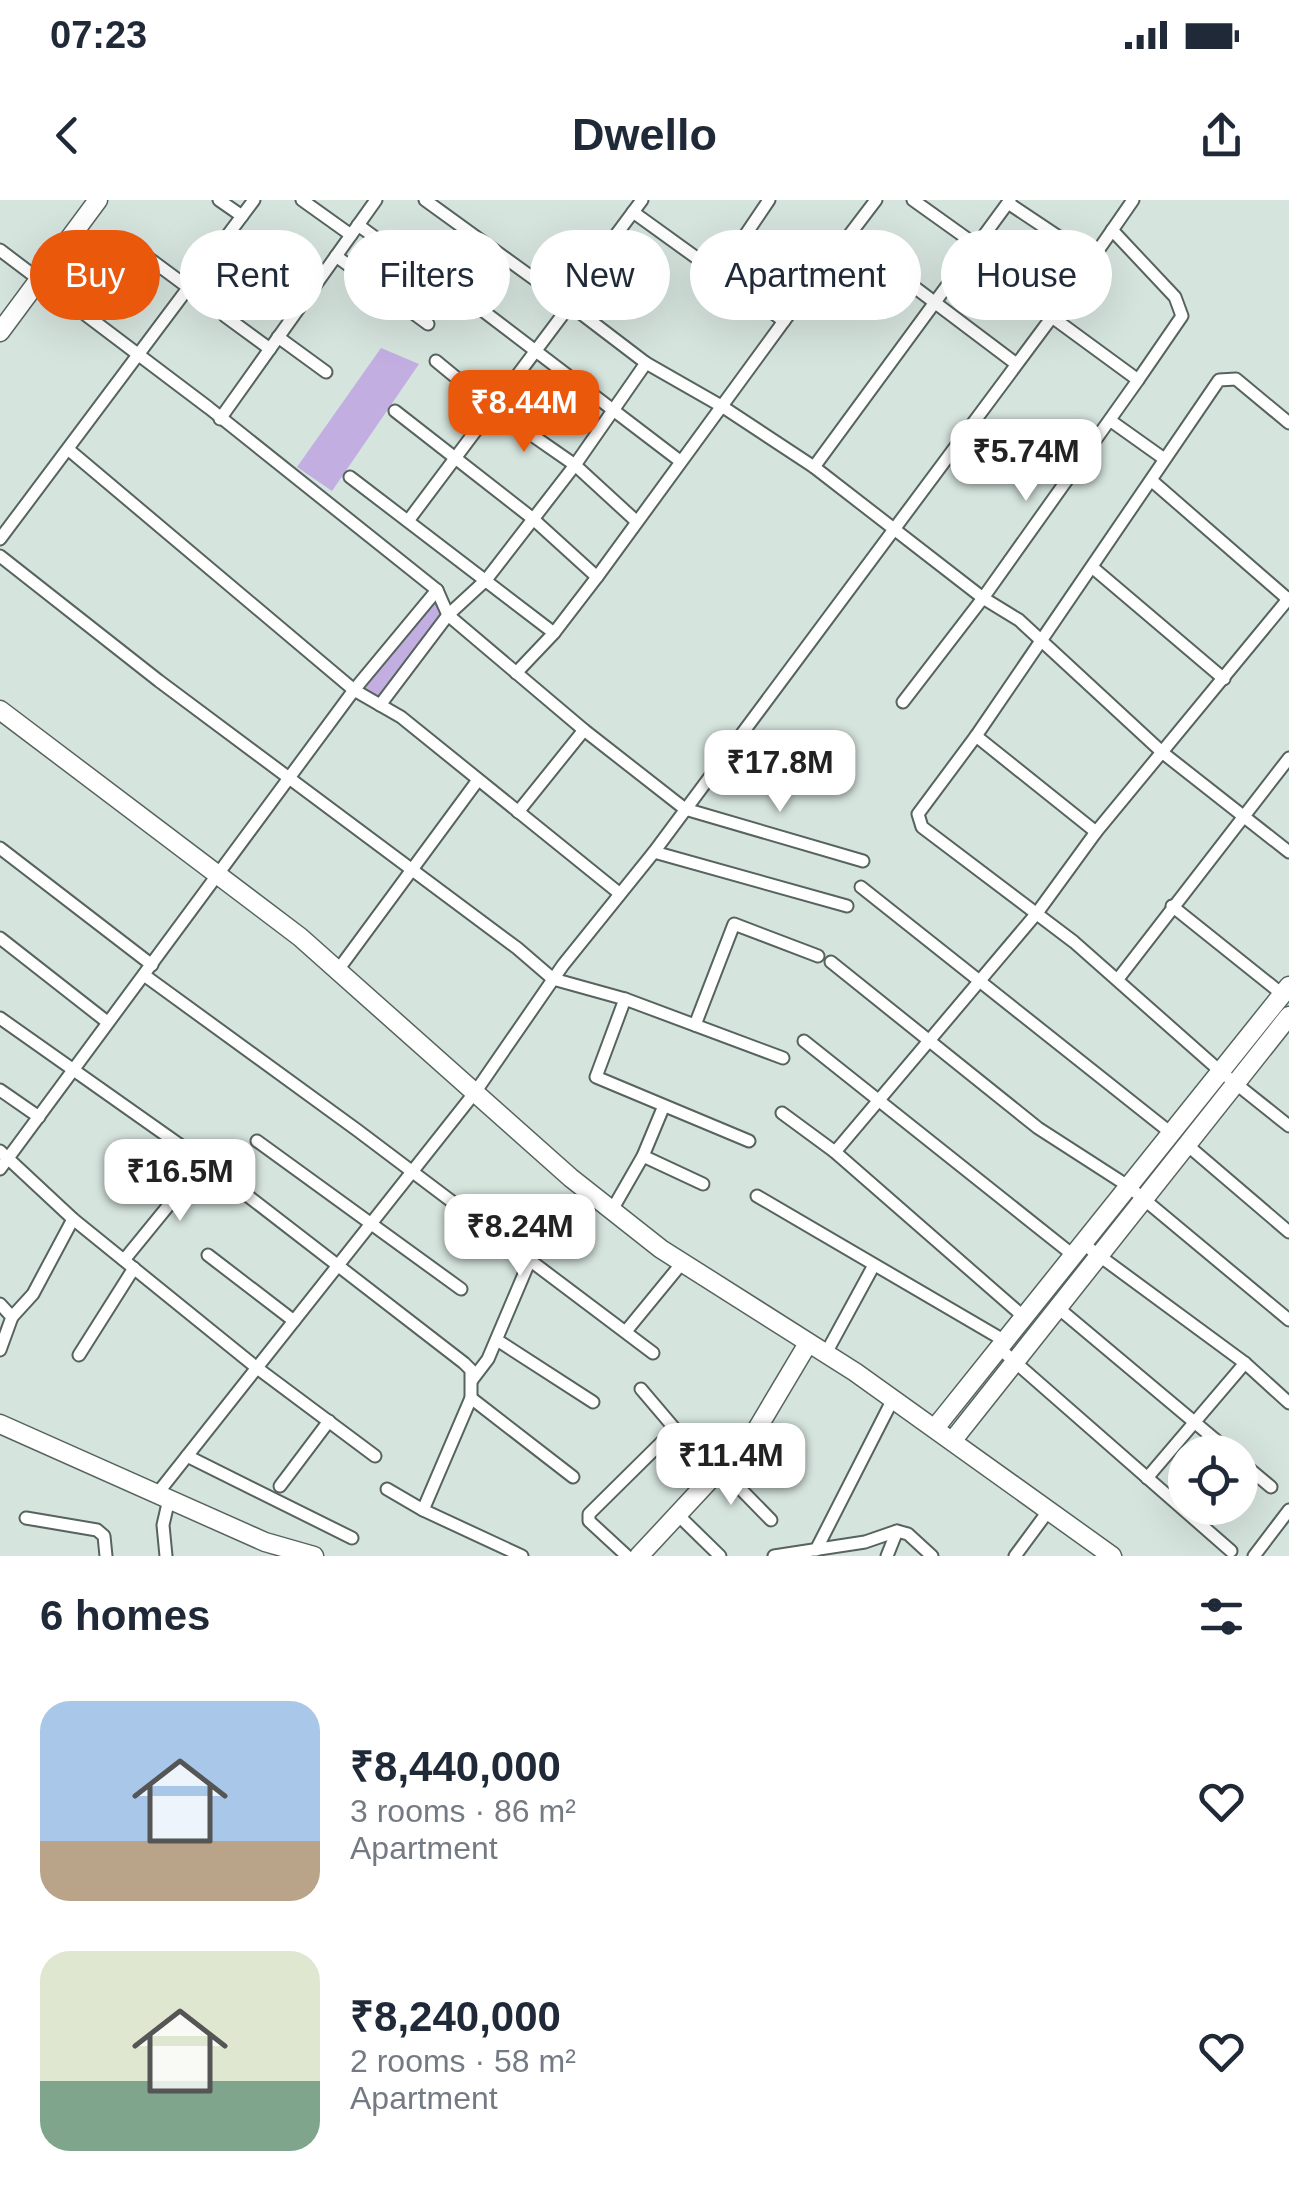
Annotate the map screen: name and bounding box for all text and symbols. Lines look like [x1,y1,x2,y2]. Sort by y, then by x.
text: 07:23 [50,14,147,56]
icon: back [40,108,95,163]
icon: share [1194,108,1249,163]
text: Dwello [572,109,717,160]
chip: Buy [30,230,160,320]
chip: Rent [180,230,324,320]
chip: Filters [344,230,510,320]
chip: New [530,230,670,320]
chip: Apartment [690,230,921,320]
chip: House [941,230,1112,320]
pin: ₹8.44M [443,370,605,455]
text: ₹8.44M [470,384,578,420]
pin: ₹5.74M [945,419,1107,504]
text: ₹5.74M [972,433,1080,469]
pin: ₹17.8M [699,730,861,815]
text: ₹17.8M [726,744,834,780]
pin: ₹16.5M [99,1139,261,1224]
text: ₹16.5M [126,1153,234,1189]
pin: ₹8.24M [439,1194,601,1279]
text: ₹8.24M [466,1208,574,1244]
pin: ₹11.4M [650,1423,812,1508]
map controls [1168,1435,1258,1525]
button: locate [1168,1435,1258,1525]
text: ₹11.4M [678,1437,784,1473]
icon: filters [1194,1589,1249,1644]
text: 6 homes [40,1592,210,1639]
icon: home [120,1741,240,1861]
text: ₹8,440,000 [350,1743,561,1790]
icon: heart [1194,1774,1249,1829]
text: 3 rooms · 86 m² [350,1793,576,1829]
text: Apartment [350,1830,498,1866]
icon: home [120,1991,240,2111]
text: ₹8,240,000 [350,1993,561,2040]
icon: heart [1194,2024,1249,2079]
text: 2 rooms · 58 m² [350,2043,576,2079]
text: Apartment [350,2080,498,2116]

